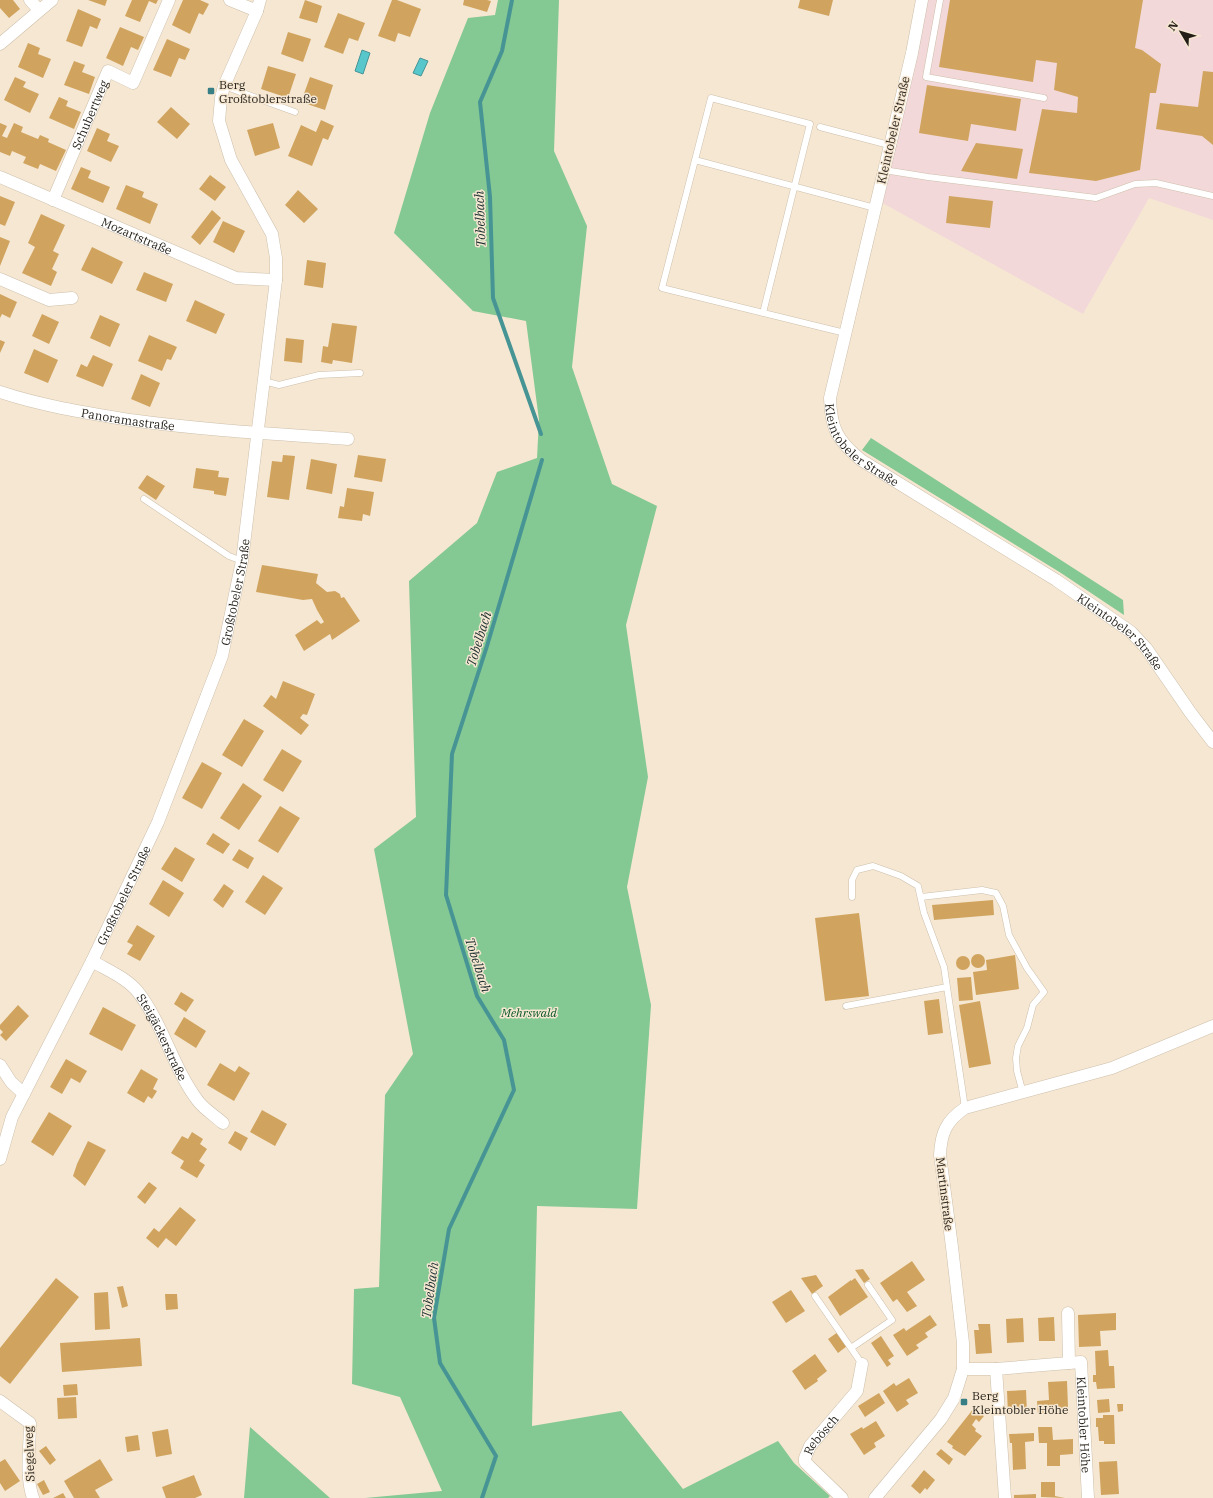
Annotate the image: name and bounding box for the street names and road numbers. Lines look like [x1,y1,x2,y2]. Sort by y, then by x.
street label: Kleintobeler Straße [873,75,913,185]
street label: Schubertweg [68,77,111,151]
street label: Mozartstraße [99,214,175,257]
street label: Kleintobeler Straße [823,403,902,489]
street label: Panoramastraße [80,404,176,433]
street label: Großtobeler Straße [217,538,252,647]
street label: Kleintobeler Straße [1075,590,1166,673]
street label: Großtobeler Straße [93,843,153,947]
street label: Steigäckerstraße [134,990,191,1083]
street label: Martinstraße [933,1156,957,1232]
street label: Kleintobler Höhe [1074,1376,1094,1473]
street label: Rebösch [800,1411,842,1457]
street label: Siegelweg [21,1425,37,1482]

